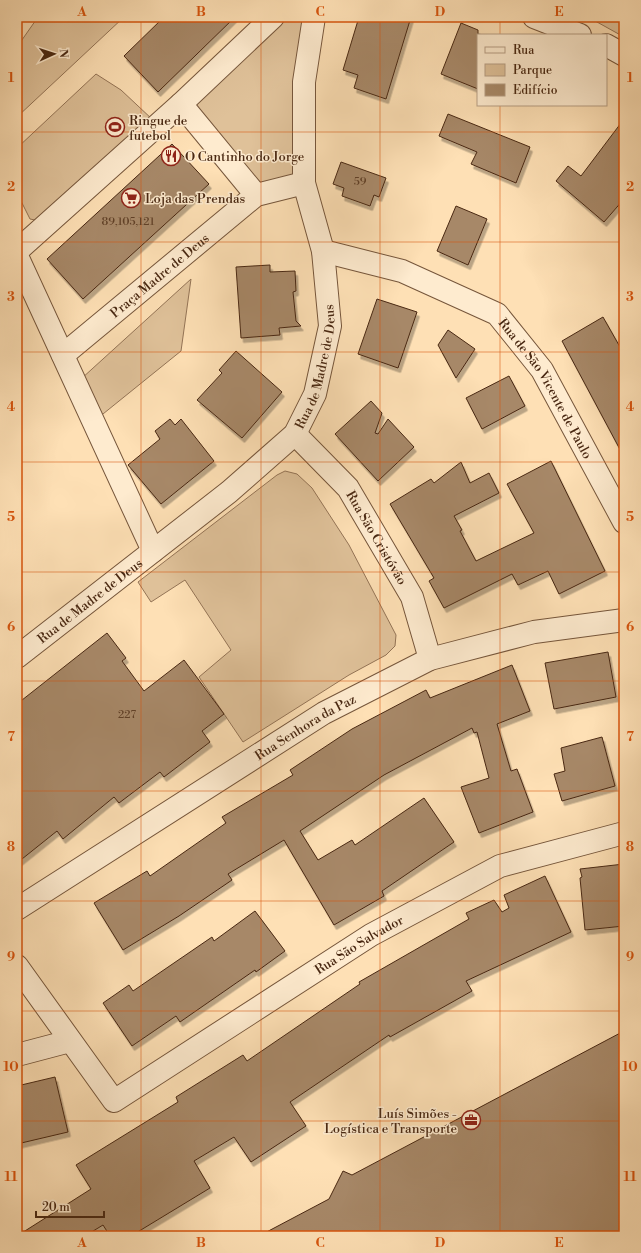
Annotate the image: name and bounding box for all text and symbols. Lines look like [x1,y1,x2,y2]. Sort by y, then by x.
text: A [76,4,87,20]
text: B [196,4,206,20]
text: C [315,4,325,20]
text: D [435,4,445,20]
text: E [554,4,564,20]
north arrow [34,34,74,74]
legend [477,34,607,106]
text: Rua [513,43,535,58]
text: N [56,49,70,59]
text: Parque [513,63,552,78]
text: 1 [8,70,15,86]
text: 1 [627,70,634,86]
text: Edifício [513,83,558,98]
place label: Ringue de futebol [129,113,188,144]
sports icon: Ringue de futebol [104,116,126,138]
restaurant icon: O Cantinho do Jorge [160,145,182,167]
place label: O Cantinho do Jorge [185,149,305,165]
house number: 59 [354,175,367,189]
text: 2 [7,179,15,195]
text: 2 [626,179,634,195]
supermarket icon: Loja das Prendas [120,187,142,209]
place label: Loja das Prendas [145,191,245,207]
house number: 89,105,121 [102,215,155,229]
street label: Praça Madre de Deus [107,230,213,322]
text: 3 [7,289,15,305]
text: 3 [626,289,634,305]
street label: Rua de Madre de Deus [292,303,339,432]
street label: Rua de São Vicente de Paulo [495,315,595,462]
text: 4 [7,399,16,415]
text: 4 [626,399,635,415]
street label: Rua São Cristóvão [342,488,410,588]
text: 5 [7,509,15,525]
text: 5 [626,509,634,525]
street label: Rua de Madre de Deus [34,555,146,647]
text: 6 [7,619,15,635]
text: 6 [626,619,634,635]
street label: Rua Senhora da Paz [252,691,359,764]
house number: 227 [118,708,136,722]
text: 7 [7,729,15,745]
text: 7 [626,729,634,745]
text: 8 [7,839,15,855]
text: 8 [626,839,634,855]
street label: Rua São Salvador [312,912,407,978]
text: 9 [7,949,15,965]
text: 9 [626,949,634,965]
text: 10 [3,1059,19,1075]
text: 10 [622,1059,638,1075]
place label: Luís Simões - Logística e Transporte [324,1106,457,1137]
office icon: Luís Simões - Logística e Transporte [460,1109,482,1131]
text: 11 [5,1169,18,1185]
text: 11 [624,1169,637,1185]
scale bar [36,1193,104,1219]
text: 20 m [42,1200,70,1215]
text: A [76,1235,87,1251]
text: B [196,1235,206,1251]
text: C [315,1235,325,1251]
text: D [435,1235,445,1251]
text: E [554,1235,564,1251]

